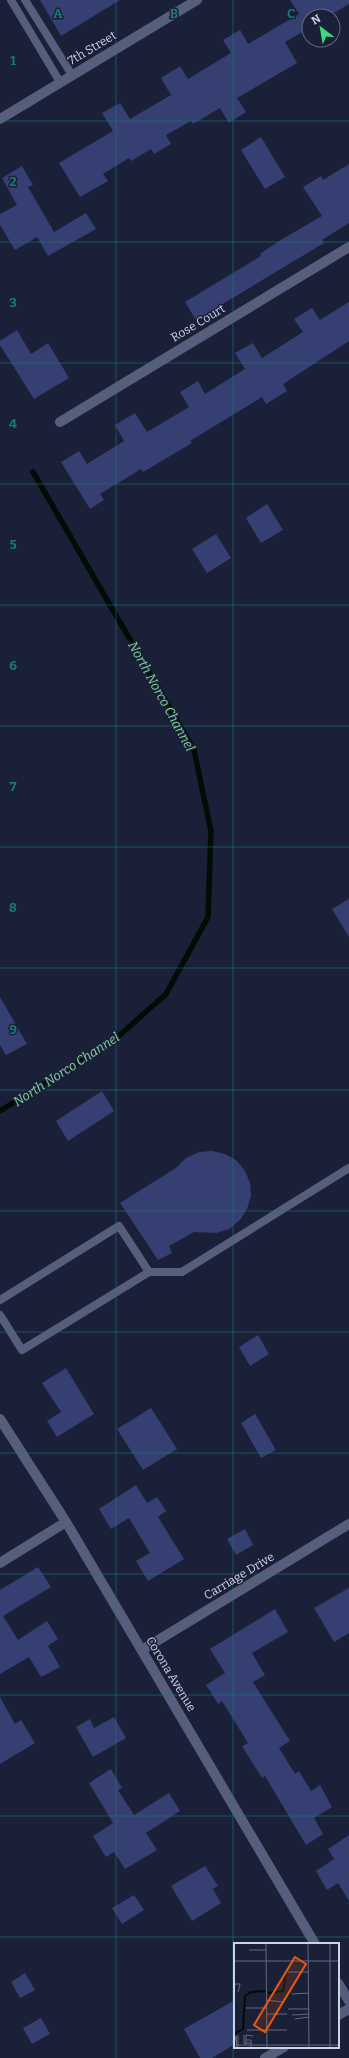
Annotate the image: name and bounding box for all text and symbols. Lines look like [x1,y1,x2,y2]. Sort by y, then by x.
text: A [53,6,63,21]
text: B [170,6,178,21]
text: C [287,6,295,21]
north arrow [301,8,341,48]
text: N [309,12,324,28]
street label: 7th Street [65,28,119,68]
text: 1 [10,53,16,68]
text: 2 [9,174,17,189]
text: 3 [9,295,17,310]
street label: Rose Court [168,301,228,345]
text: 4 [9,416,17,431]
text: 5 [9,537,17,552]
water label: North Norco Channel [125,639,198,754]
text: 6 [9,658,17,673]
text: 7 [10,779,17,794]
text: 8 [9,900,17,915]
text: 9 [9,1022,17,1037]
water label: North Norco Channel [10,1029,123,1109]
street label: Carriage Drive [201,1550,277,1602]
street label: Corona Avenue [143,1634,199,1714]
inset map [234,1943,339,2048]

